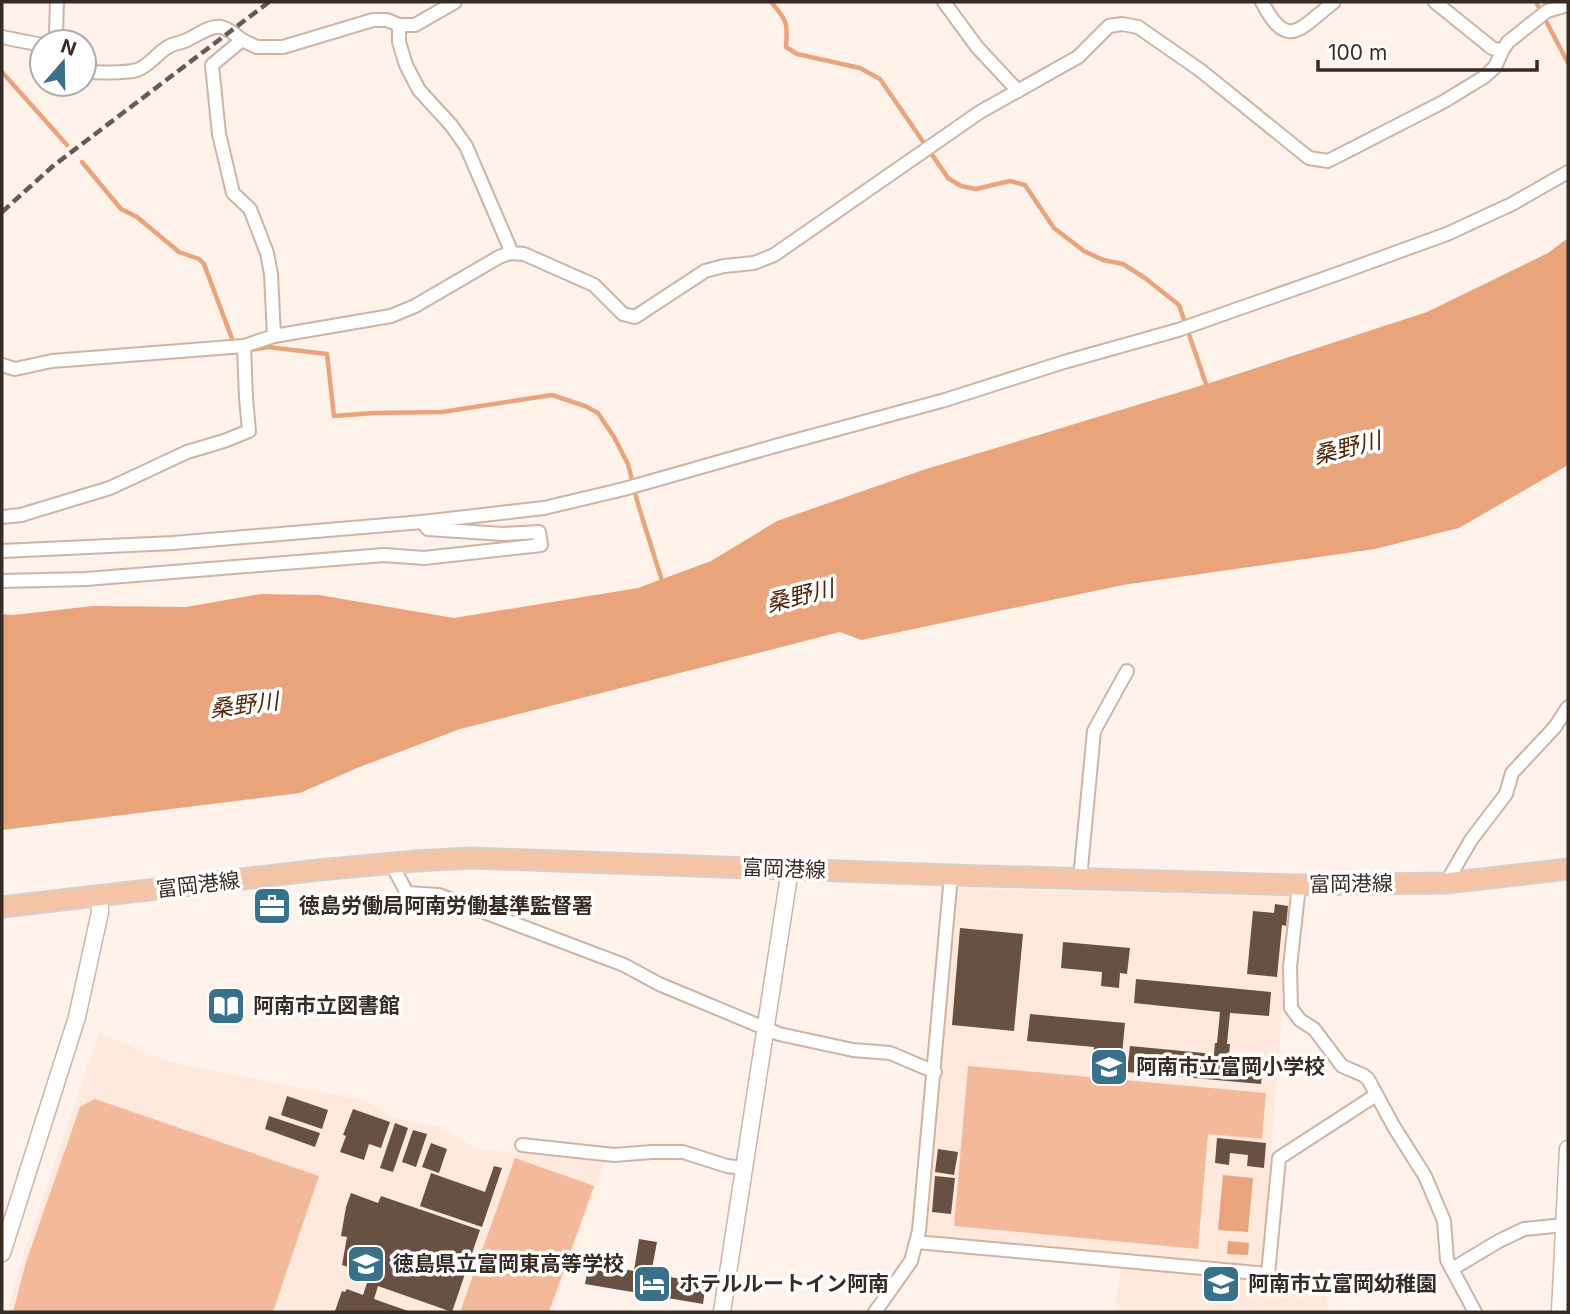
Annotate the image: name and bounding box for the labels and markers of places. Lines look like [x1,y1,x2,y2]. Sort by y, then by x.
office icon: 徳島労働局阿南労働基準監督署 [251,885,293,927]
place label: 徳島労働局阿南労働基準監督署 [299,893,593,918]
library icon: 阿南市立図書館 [205,985,247,1027]
place label: 阿南市立図書館 [253,993,400,1018]
school or university icon: 阿南市立富岡小学校 [1088,1046,1130,1088]
place label: 阿南市立富岡小学校 [1136,1054,1325,1079]
school or university icon: 徳島県立富岡東高等学校 [345,1243,387,1285]
place label: 徳島県立富岡東高等学校 [393,1251,624,1276]
hotel icon: ホテルルートイン阿南 [631,1263,673,1305]
school or university icon: 阿南市立富岡幼稚園 [1200,1263,1242,1305]
place label: ホテルルートイン阿南 [679,1271,889,1296]
place label: 阿南市立富岡幼稚園 [1248,1271,1437,1296]

